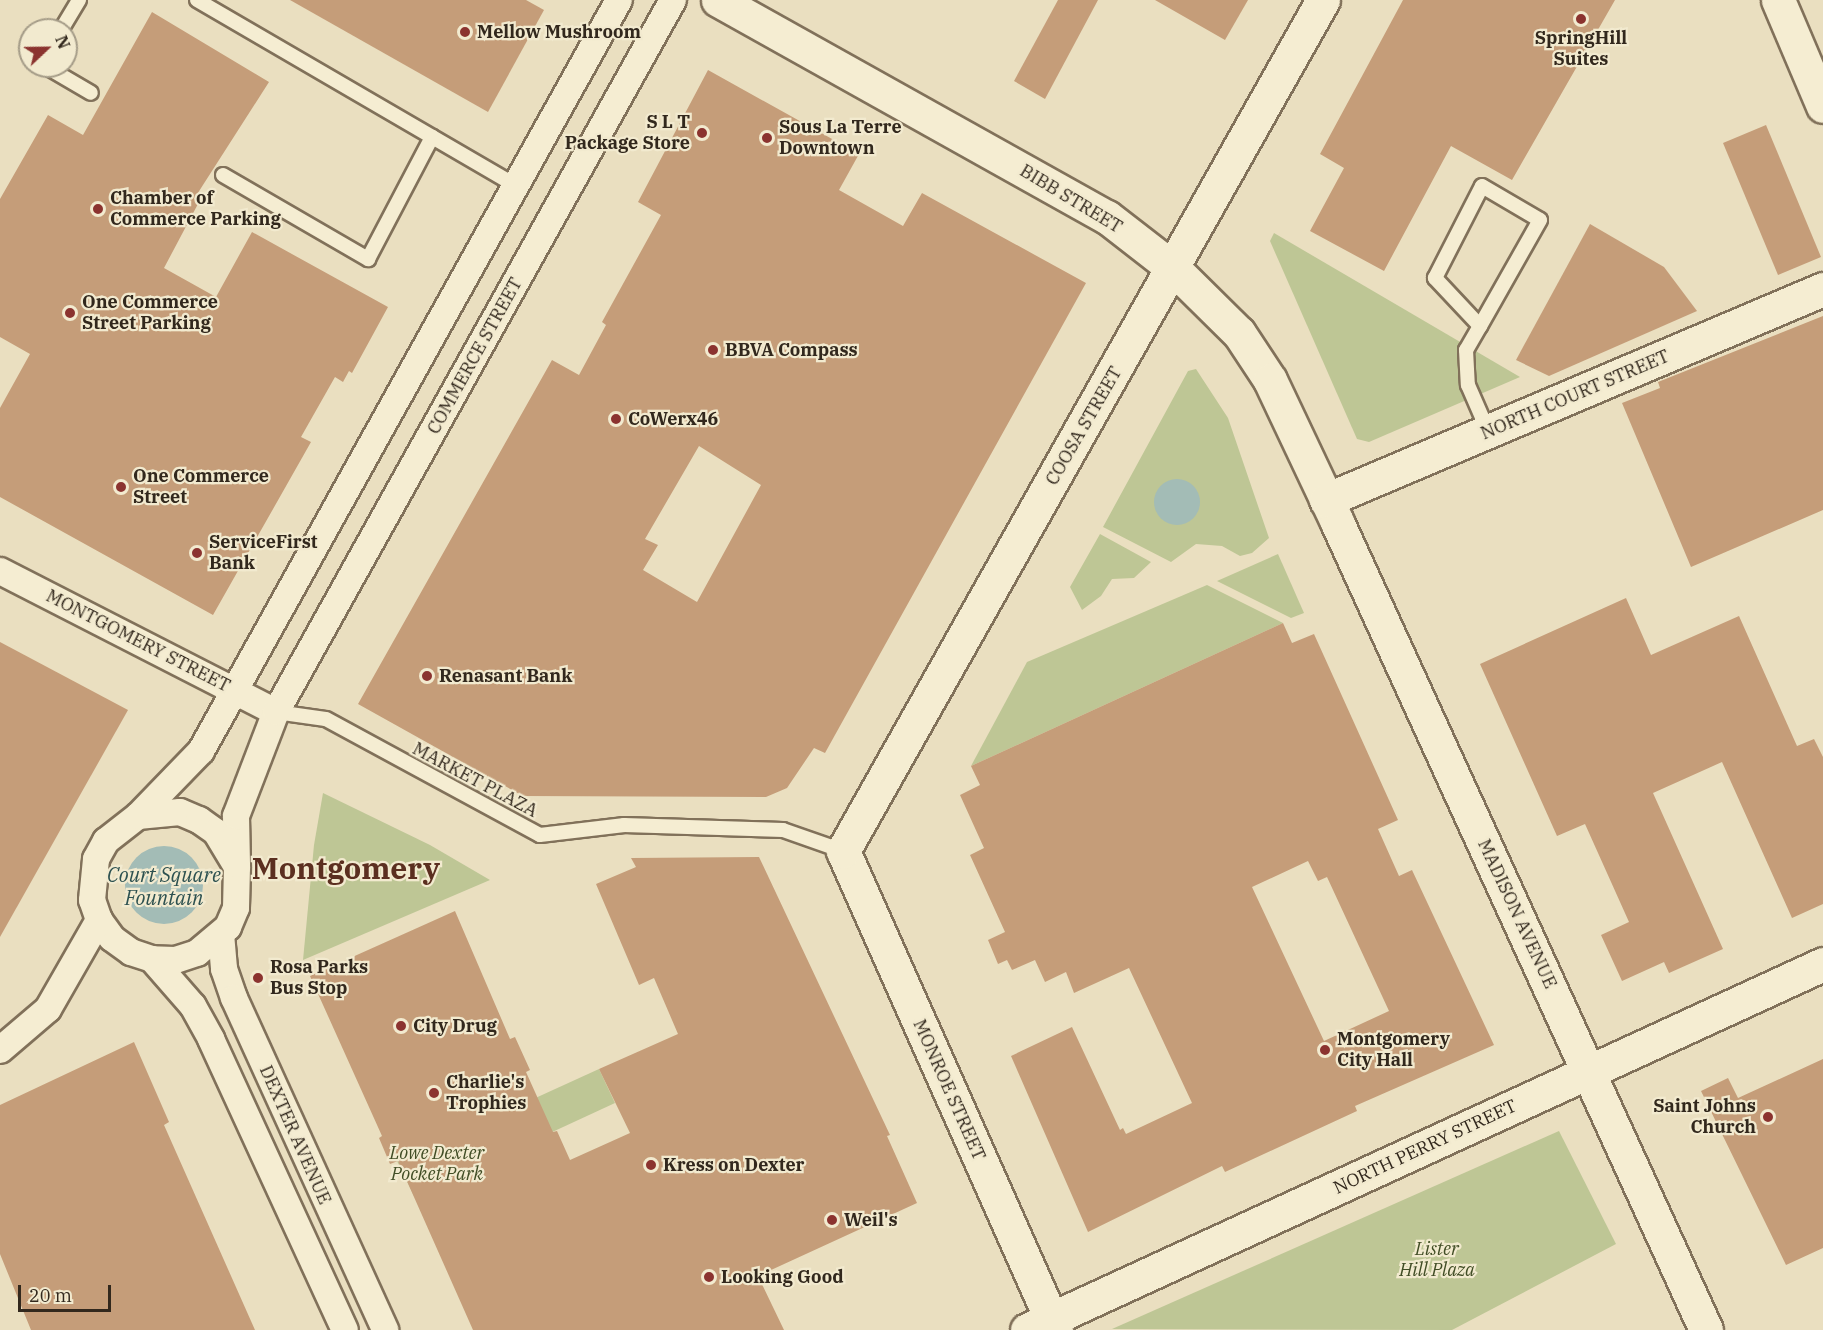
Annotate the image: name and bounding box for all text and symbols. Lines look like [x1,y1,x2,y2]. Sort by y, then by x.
marker: SpringHill Suites [1574,12,1588,26]
north arrow [18,18,78,78]
place label: Mellow Mushroom [477,21,641,43]
marker: Mellow Mushroom [458,25,472,39]
place label: SpringHill Suites [1535,28,1627,70]
text: N [51,32,74,52]
place label: S L T Package Store [565,112,690,154]
place label: Sous La Terre Downtown [779,117,902,160]
marker: S L T Package Store [695,126,709,140]
marker: Sous La Terre Downtown [760,131,774,145]
street label: BIBB STREET [1016,160,1126,238]
place label: Chamber of Commerce Parking [110,188,281,230]
marker: Chamber of Commerce Parking [91,202,105,216]
street label: COMMERCE STREET [423,274,527,438]
place label: One Commerce Street Parking [82,292,218,334]
marker: One Commerce Street Parking [63,306,77,320]
place label: BBVA Compass [725,339,858,361]
marker: BBVA Compass [706,343,720,357]
street label: NORTH COURT STREET [1477,345,1673,445]
street label: COOSA STREET [1041,363,1127,489]
place label: CoWerx46 [628,408,718,430]
marker: CoWerx46 [609,412,623,426]
place label: One Commerce Street [133,466,269,508]
marker: One Commerce Street [114,480,128,494]
place label: ServiceFirst Bank [209,532,317,574]
marker: ServiceFirst Bank [190,546,204,560]
street label: MONTGOMERY STREET [42,585,234,697]
place label: Renasant Bank [439,665,572,687]
marker: Renasant Bank [420,669,434,683]
street label: MARKET PLAZA [409,738,541,822]
street label: MADISON AVENUE [1473,836,1561,992]
district label: Montgomery [252,850,440,886]
water label: Court Square Fountain [107,862,221,909]
place label: Rosa Parks Bus Stop [270,957,368,1000]
marker: Rosa Parks Bus Stop [251,971,265,985]
place label: City Drug [413,1015,497,1037]
street label: MONROE STREET [908,1016,990,1164]
marker: City Drug [394,1019,408,1033]
place label: Montgomery City Hall [1337,1029,1450,1072]
marker: Montgomery City Hall [1318,1043,1332,1057]
street label: DEXTER AVENUE [255,1062,335,1208]
place label: Charlie's Trophies [446,1072,526,1114]
marker: Charlie's Trophies [427,1086,441,1100]
street label: NORTH PERRY STREET [1330,1095,1520,1199]
place label: Saint Johns Church [1653,1096,1756,1138]
marker: Saint Johns Church [1761,1110,1775,1124]
park label: Lowe Dexter Pocket Park [390,1143,484,1186]
place label: Kress on Dexter [663,1154,804,1176]
marker: Kress on Dexter [644,1158,658,1172]
place label: Weil's [844,1209,898,1231]
marker: Weil's [825,1213,839,1227]
park label: Lister Hill Plaza [1399,1239,1475,1282]
place label: Looking Good [721,1266,844,1288]
marker: Looking Good [702,1270,716,1284]
scale bar [21,1273,114,1311]
text: 20 m [29,1284,72,1307]

